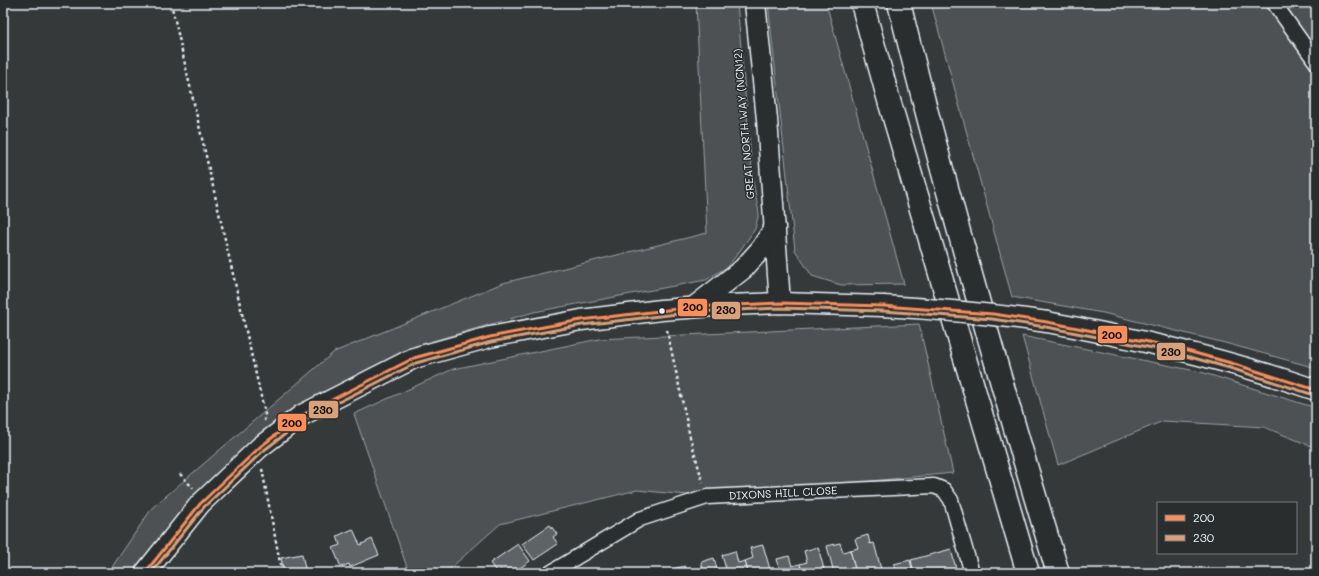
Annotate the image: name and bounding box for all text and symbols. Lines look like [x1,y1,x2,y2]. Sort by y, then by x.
street label: GREAT NORTH WAY (NCN12) [729,48,758,200]
line badge: 200 [677,298,708,317]
text: 200 [683,299,703,314]
line badge: 230 [711,301,741,320]
text: 230 [716,302,736,317]
unlabelled marker [657,306,667,316]
line badge: 200 [1097,325,1128,344]
text: 200 [1102,327,1122,342]
line badge: 230 [1156,342,1186,361]
text: 230 [1161,344,1181,359]
line badge: 230 [308,400,339,419]
text: 230 [313,402,333,417]
line badge: 200 [277,413,307,432]
text: 200 [282,415,302,430]
street label: DIXONS HILL CLOSE [728,482,838,503]
legend [1157,502,1297,554]
text: 200 [1193,509,1215,525]
text: 230 [1193,529,1215,545]

